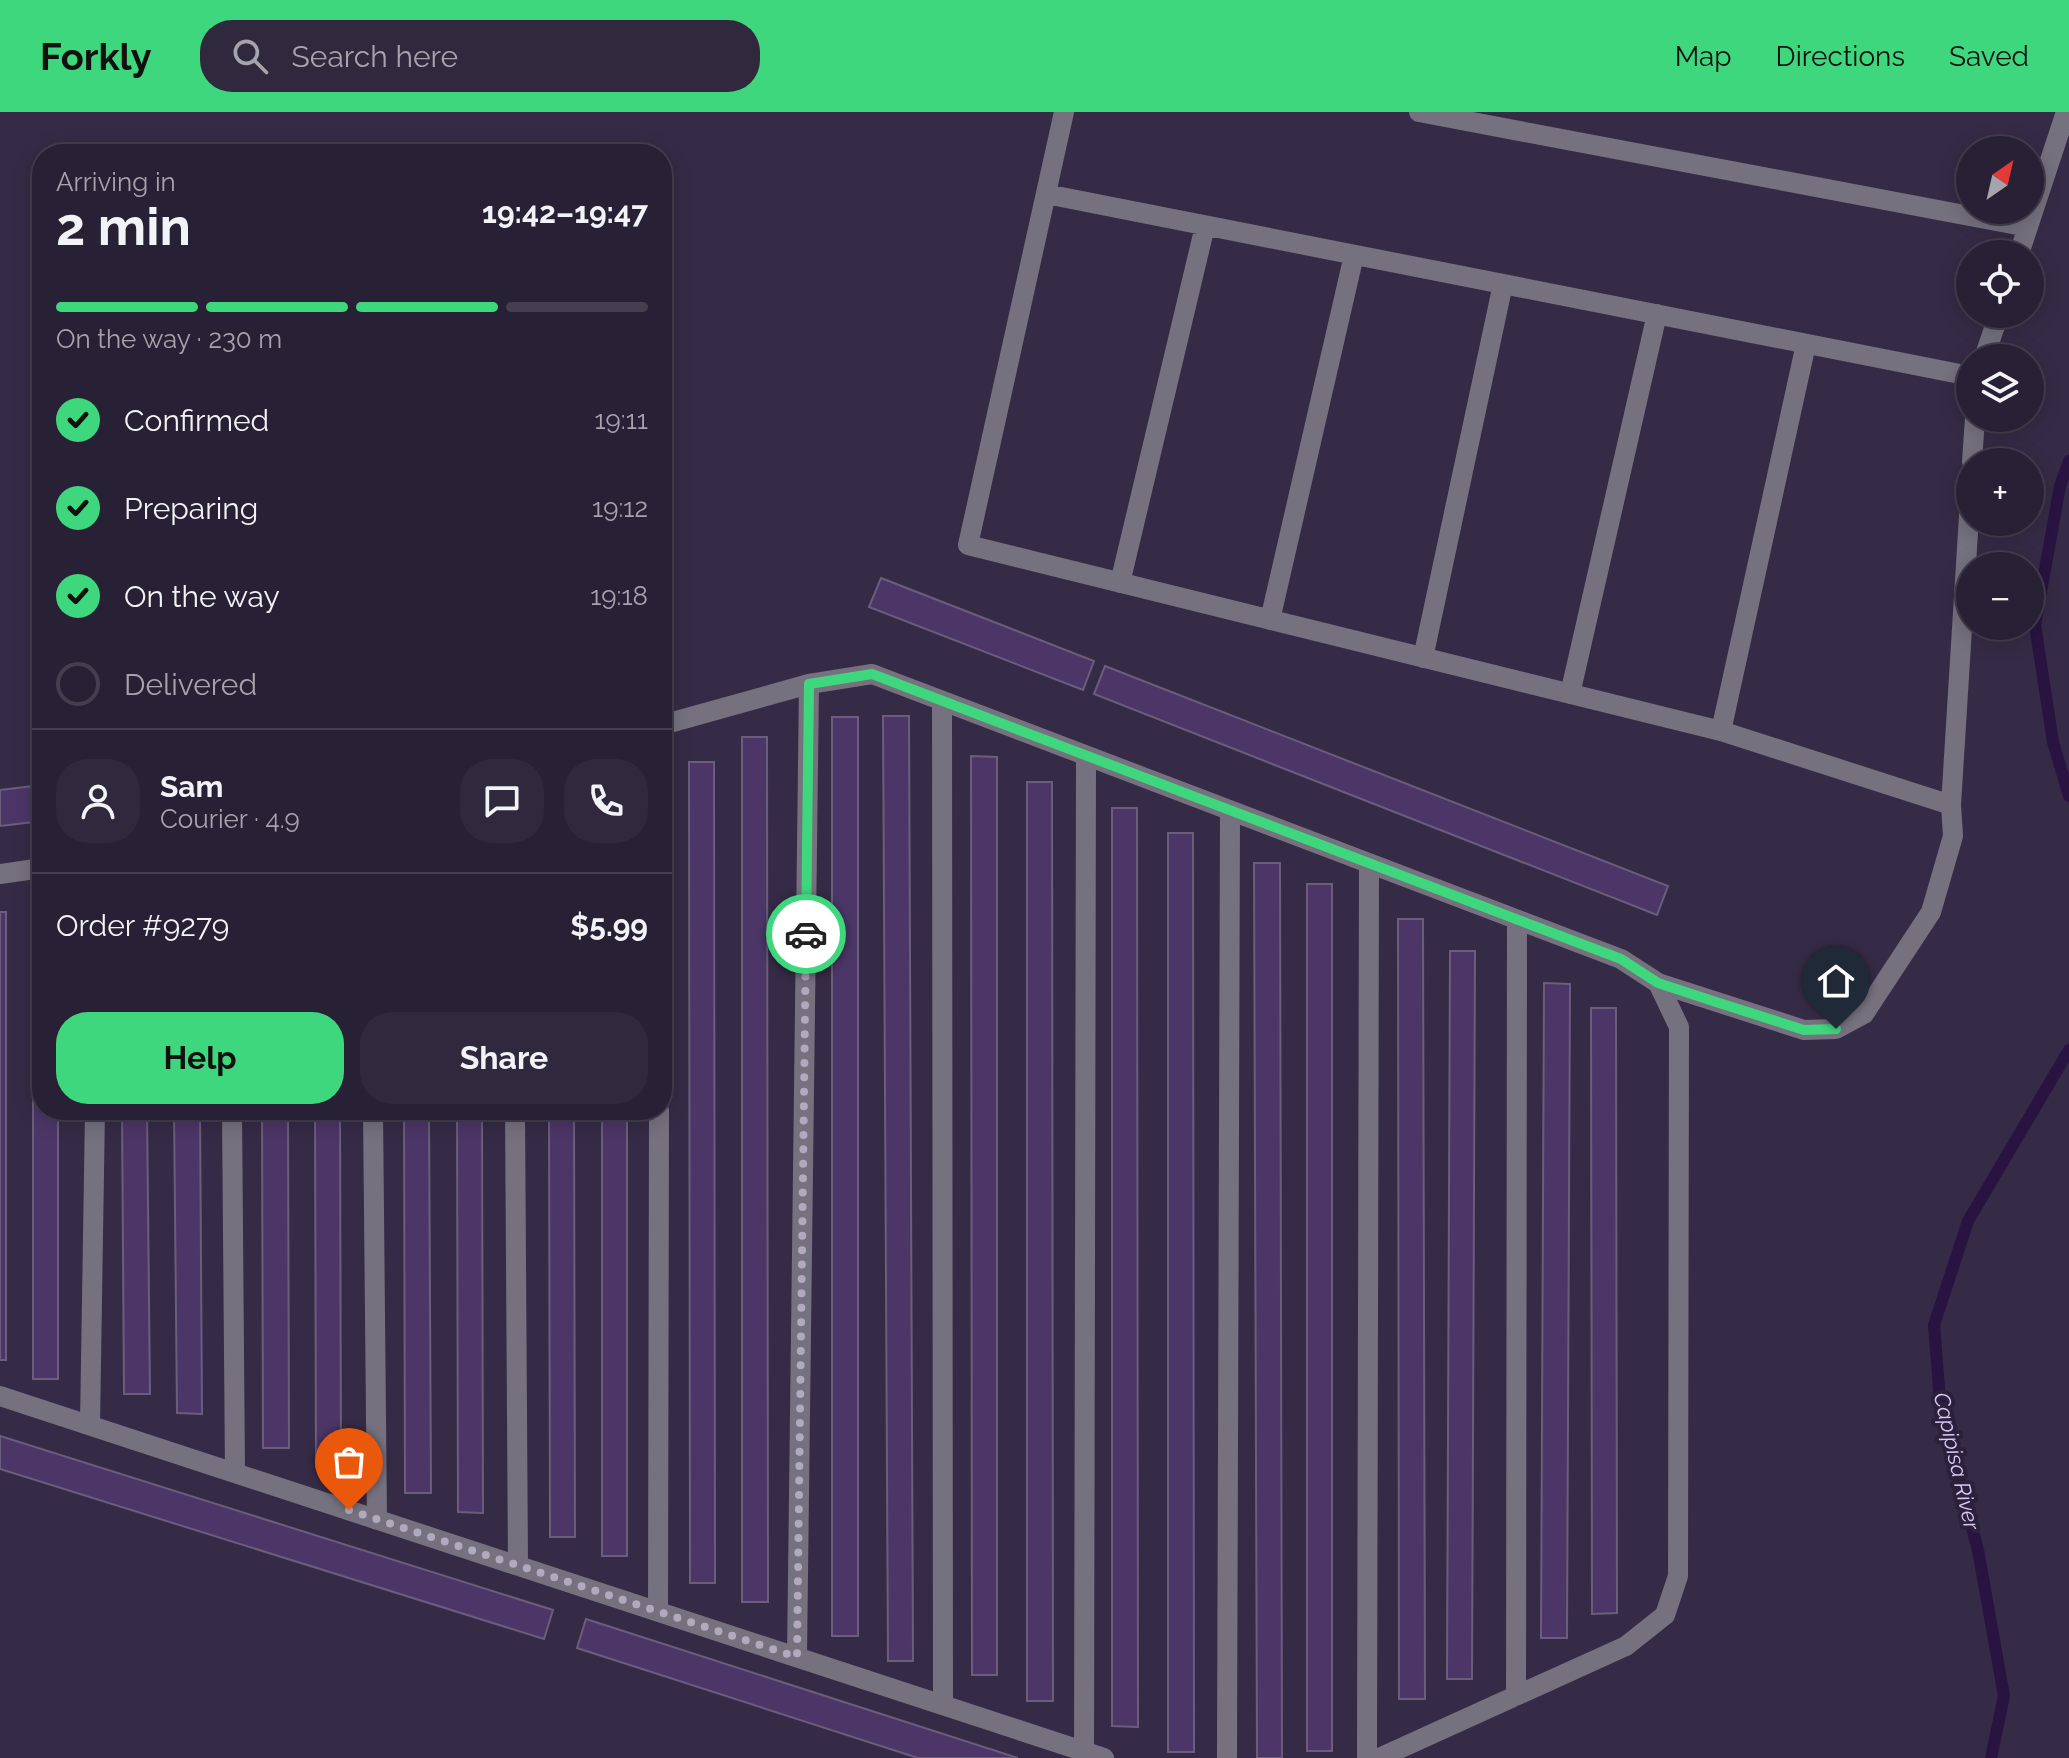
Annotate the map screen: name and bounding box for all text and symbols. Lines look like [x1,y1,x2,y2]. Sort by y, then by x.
search box [200,20,760,92]
text: Forkly [40,34,152,79]
icon: search [228,34,272,78]
text: Search here [292,39,458,74]
text: Map [1675,40,1732,73]
text: Directions [1776,40,1905,73]
text: Saved [1949,40,2029,73]
north arrow [1956,136,2044,224]
map controls [1956,136,2044,640]
text: Arriving in [56,167,176,197]
text: 19:42–19:47 [482,195,648,230]
text: 2 min [56,196,191,257]
button: locate [1956,240,2044,328]
text: On the way · 230 m [56,324,282,354]
button: layers [1956,344,2044,432]
icon: check [56,398,100,442]
text: Confirmed [124,403,269,438]
text: 19:11 [594,405,648,435]
button: + [1956,448,2044,536]
icon: check [56,486,100,530]
text: Preparing [124,491,258,526]
text: 19:12 [592,493,648,523]
button: − [1956,552,2044,640]
icon: check [56,574,100,618]
text: On the way [124,579,280,614]
text: 19:18 [590,581,648,611]
text: Delivered [124,667,257,702]
button: person [56,759,140,843]
button: chat [460,759,544,843]
button: phone [564,759,648,843]
text: Sam [160,769,223,804]
text: Courier · 4.9 [160,804,300,834]
courier [766,894,846,974]
text: Order #9279 [56,908,229,943]
text: $5.99 [570,908,648,943]
icon: car [784,912,828,956]
pin [1802,947,1870,1029]
icon: home [1814,959,1858,1003]
button: Help [56,1012,344,1104]
button: Share [360,1012,648,1104]
water label: Capipisa River [1929,1390,1986,1534]
pin [315,1428,383,1510]
icon: bag [327,1440,371,1484]

